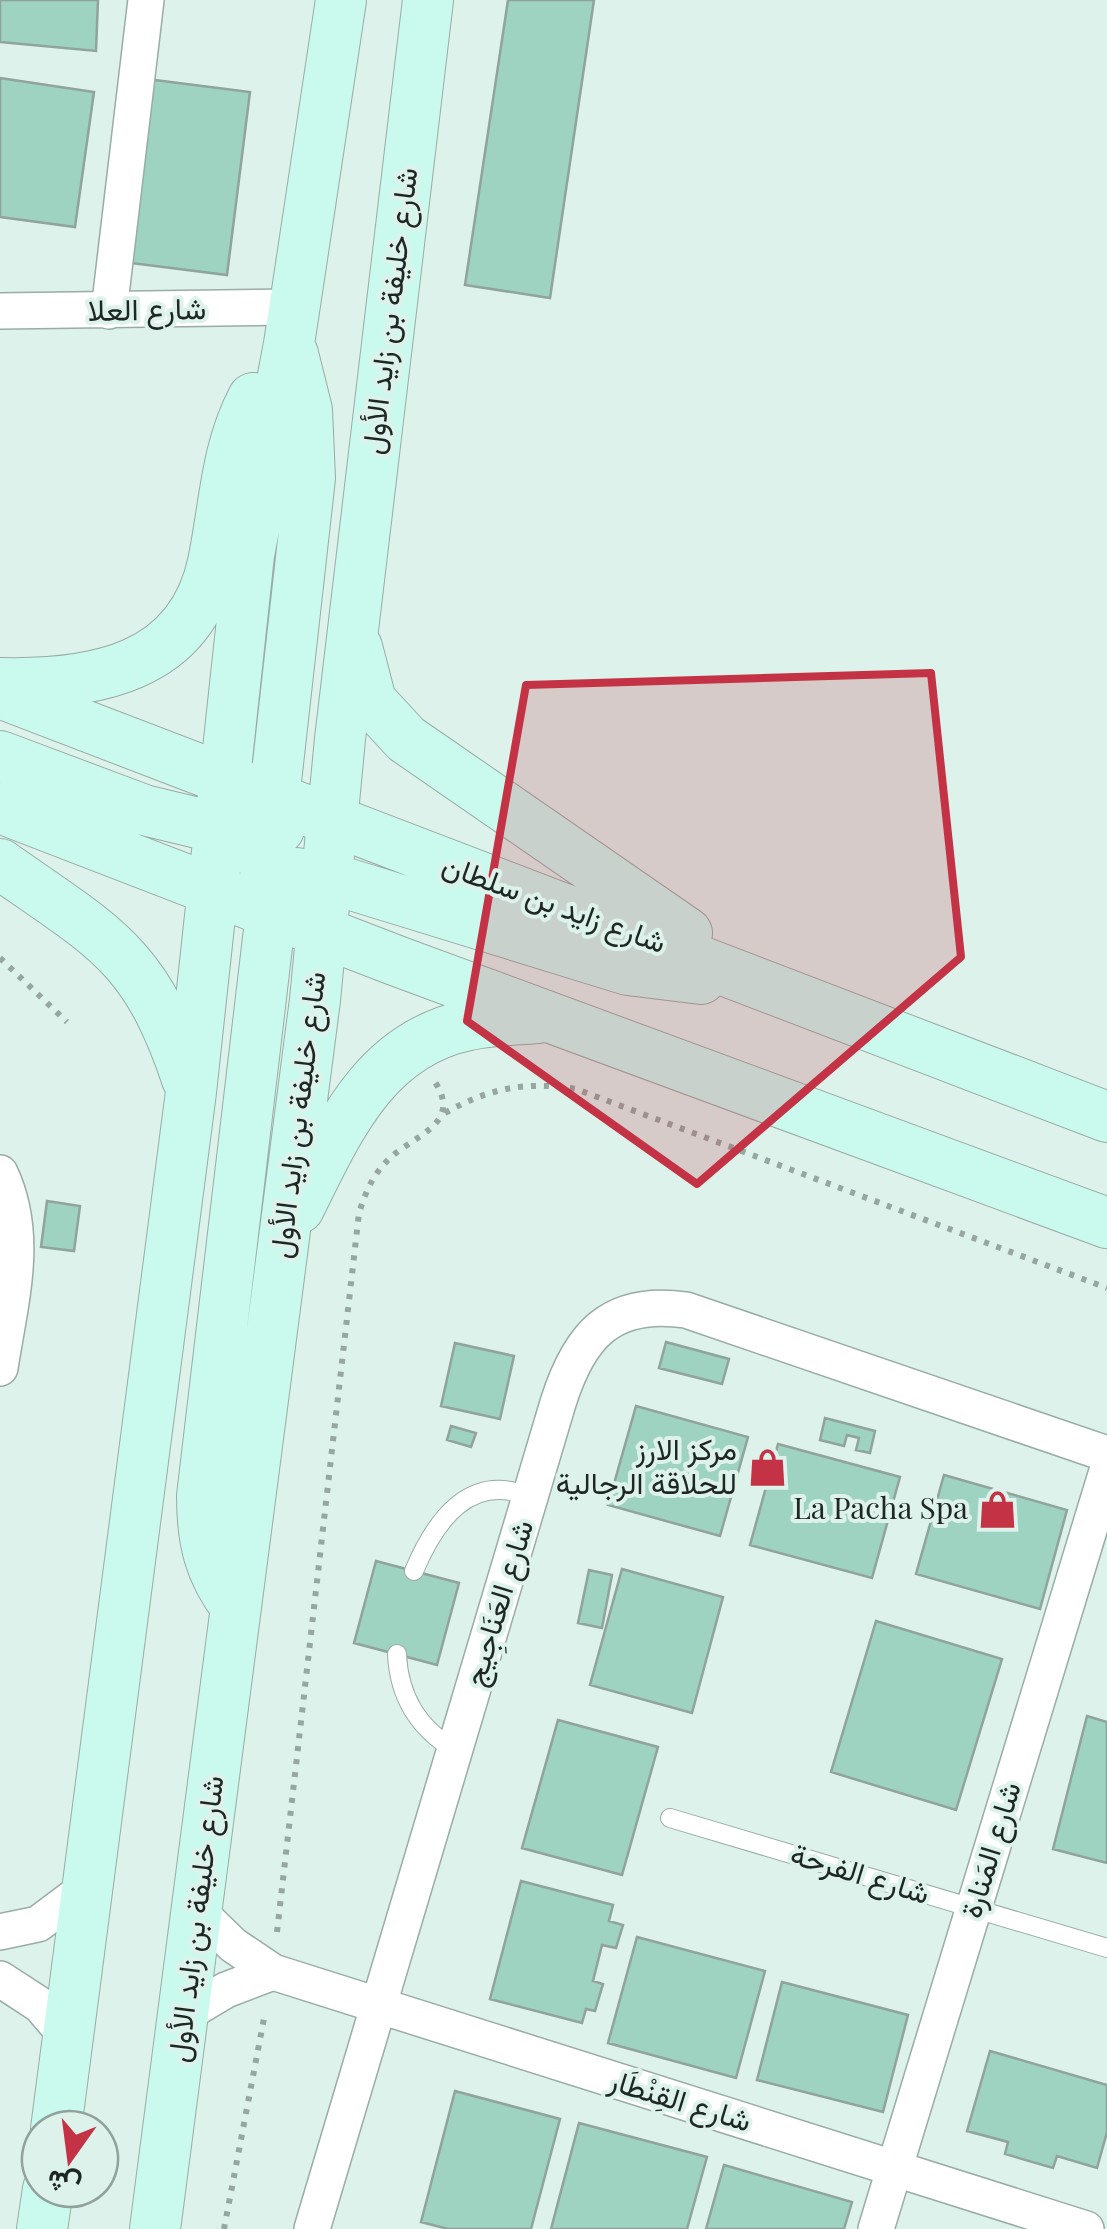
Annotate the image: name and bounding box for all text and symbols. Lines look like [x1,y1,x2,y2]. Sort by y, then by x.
street label: شارع خليفة بن زايد الأول [351,165,427,457]
street label: شارع العلا [87,287,207,331]
street label: شارع زايد بن سلطان [437,843,672,963]
street label: شارع خليفة بن زايد الأول [259,969,335,1261]
place label: مركز الارز للحلاقة الرجالية [556,1428,737,1502]
shop icon: مركز الارز للحلاقة الرجالية [746,1446,788,1488]
place label: La Pacha Spa [793,1487,968,1527]
shop icon: La Pacha Spa [977,1488,1019,1530]
street label: شارع العَنَاجِيج [453,1514,546,1692]
street label: شارع خليفة بن زايد الأول [157,1773,233,2065]
street label: شارع المَنارة [949,1776,1031,1923]
street label: شارع الفرحة [786,1832,935,1914]
street label: شارع القِنْطَار [603,2058,757,2142]
north arrow [20,2109,120,2209]
text: ش [43,2163,84,2207]

